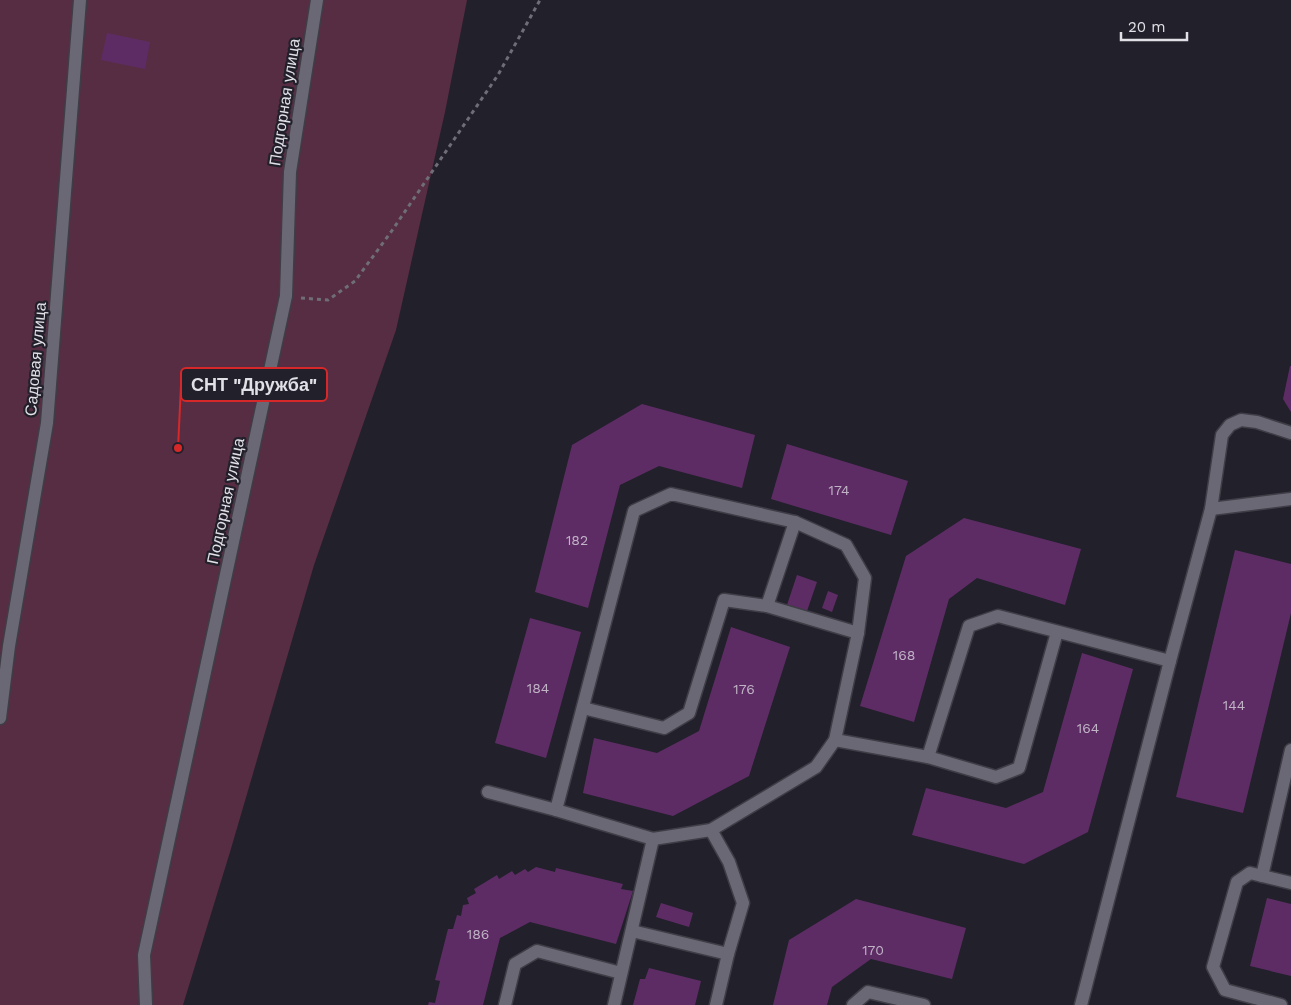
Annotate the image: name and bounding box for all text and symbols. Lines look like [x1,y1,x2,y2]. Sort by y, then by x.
scale bar [1121,10,1187,42]
text: 20 m [1128,18,1166,36]
street label: Подгорная улица [265,37,304,167]
street label: Садовая улица [21,301,50,417]
callout: СНТ "Дружба" [181,368,327,401]
text: СНТ "Дружба" [191,374,317,395]
street label: Подгорная улица [203,436,248,566]
house number: 174 [829,482,849,498]
house number: 182 [566,532,588,548]
house number: 168 [893,647,915,663]
house number: 184 [527,680,549,696]
house number: 176 [733,681,755,697]
house number: 144 [1223,697,1245,713]
house number: 164 [1077,720,1099,736]
house number: 186 [467,926,489,942]
house number: 170 [862,942,884,958]

